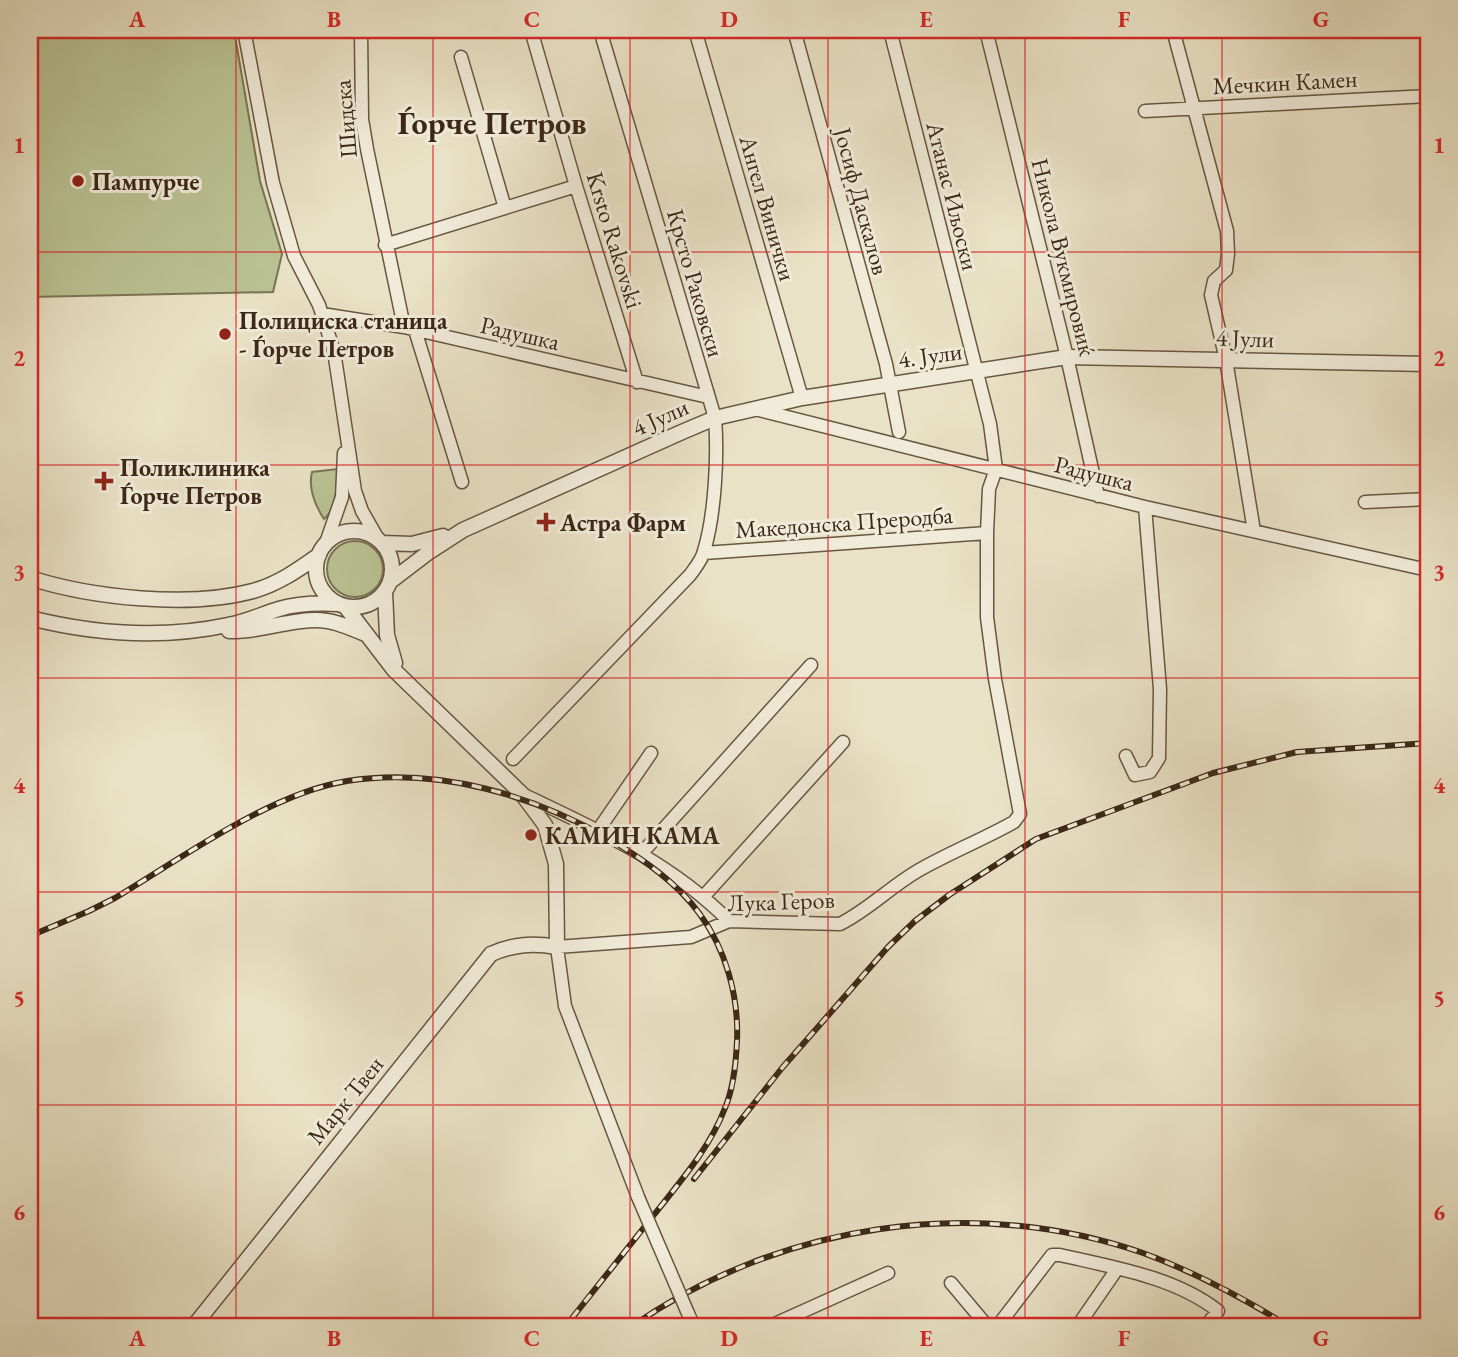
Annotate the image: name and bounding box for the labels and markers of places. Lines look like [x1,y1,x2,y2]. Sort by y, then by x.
place label: Пампурче [92,166,200,198]
marker: Пампурче [70,173,86,189]
place label: Полициска станица - Ѓорче Петров [239,305,448,364]
marker: Полициска станица - Ѓорче Петров [217,326,233,342]
place label: Поликлиника Ѓорче Петров [120,452,270,511]
marker: Поликлиника Ѓорче Петров [94,471,114,491]
place label: Астра Фарм [559,507,686,538]
marker: Астра Фарм [538,514,554,530]
place label: КАМИН КАМА [545,820,720,851]
marker: КАМИН КАМА [523,827,539,843]

